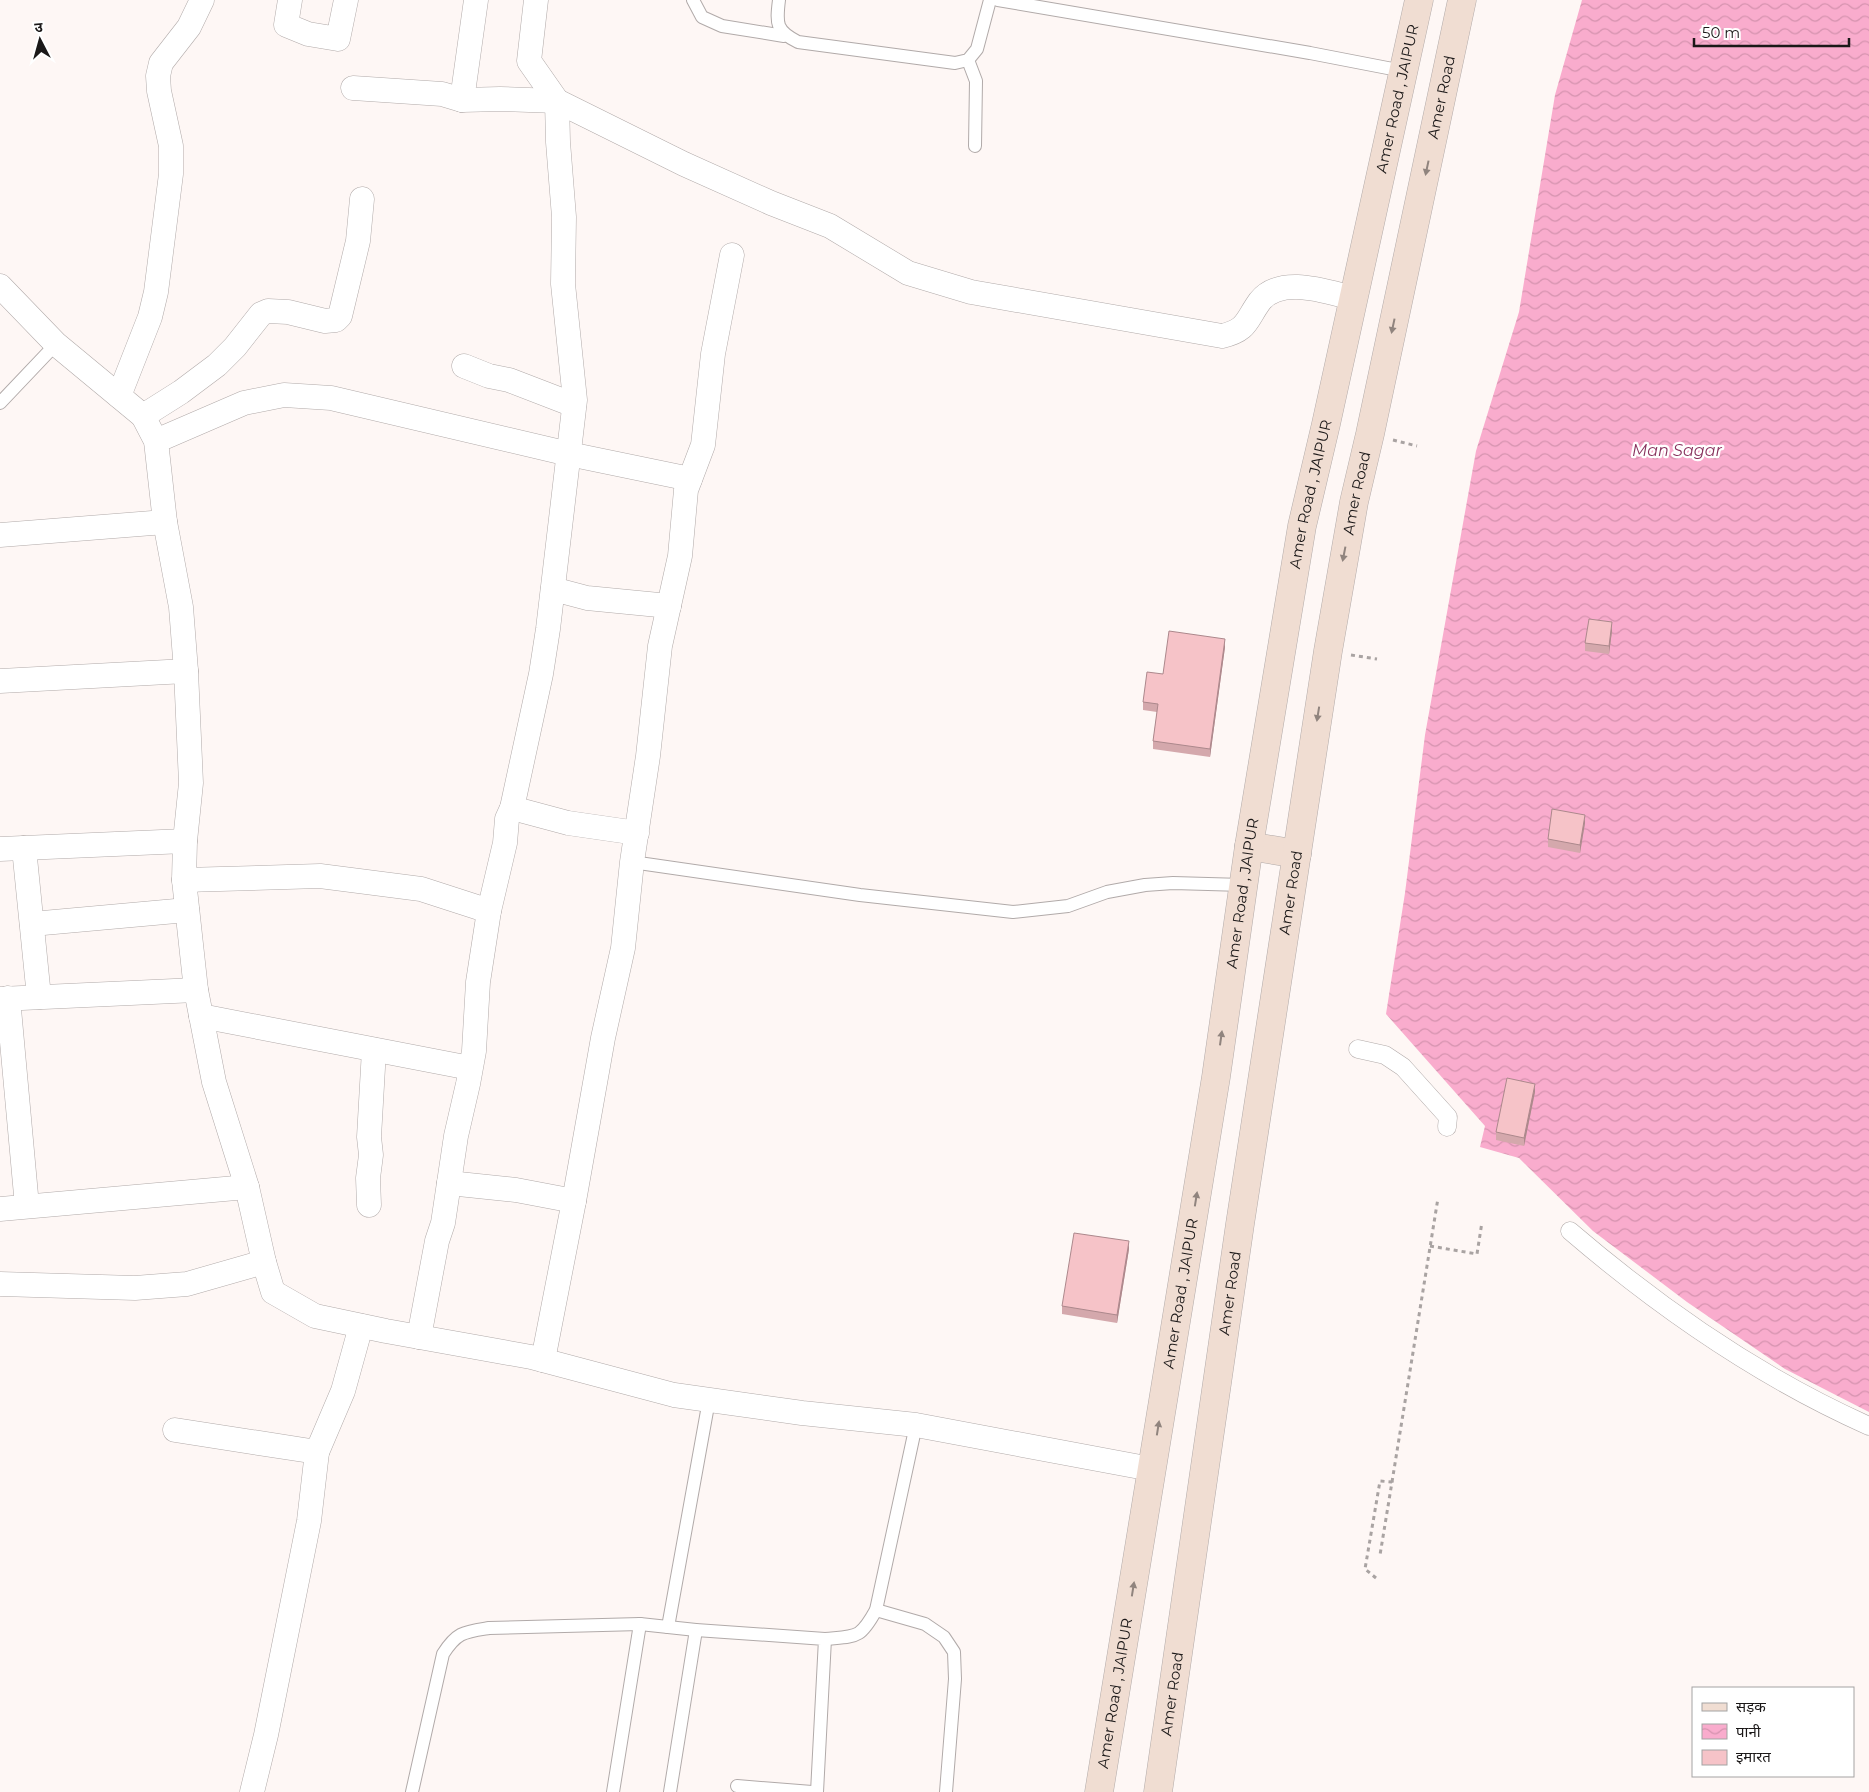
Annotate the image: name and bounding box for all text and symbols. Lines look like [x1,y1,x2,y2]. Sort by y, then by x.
north arrow [15,15,65,65]
scale bar [1694,15,1849,47]
text: उ [34,18,44,36]
street label: Amer Road , JAIPUR [1371,22,1422,175]
text: 50 m [1702,23,1740,42]
street label: Amer Road [1423,54,1459,141]
one-way arrow [1423,160,1431,175]
one-way arrow [1389,319,1397,334]
street label: Amer Road , JAIPUR [1285,418,1336,570]
water label: Man Sagar [1632,441,1723,460]
street label: Amer Road [1338,449,1375,536]
one-way arrow [1340,546,1348,562]
one-way arrow [1314,706,1322,722]
street label: Amer Road , JAIPUR [1222,816,1263,970]
street label: Amer Road [1275,849,1306,936]
one-way arrow [1218,1030,1226,1046]
one-way arrow [1192,1190,1200,1206]
street label: Amer Road , JAIPUR [1158,1217,1202,1370]
street label: Amer Road [1214,1250,1245,1336]
one-way arrow [1154,1420,1162,1436]
one-way arrow [1129,1580,1137,1596]
street label: Amer Road , JAIPUR [1093,1617,1136,1770]
street label: Amer Road [1156,1651,1187,1737]
legend [1692,1687,1854,1777]
text: सड़क [1736,1697,1766,1716]
text: पानी [1736,1722,1762,1741]
text: इमारत [1736,1747,1771,1766]

